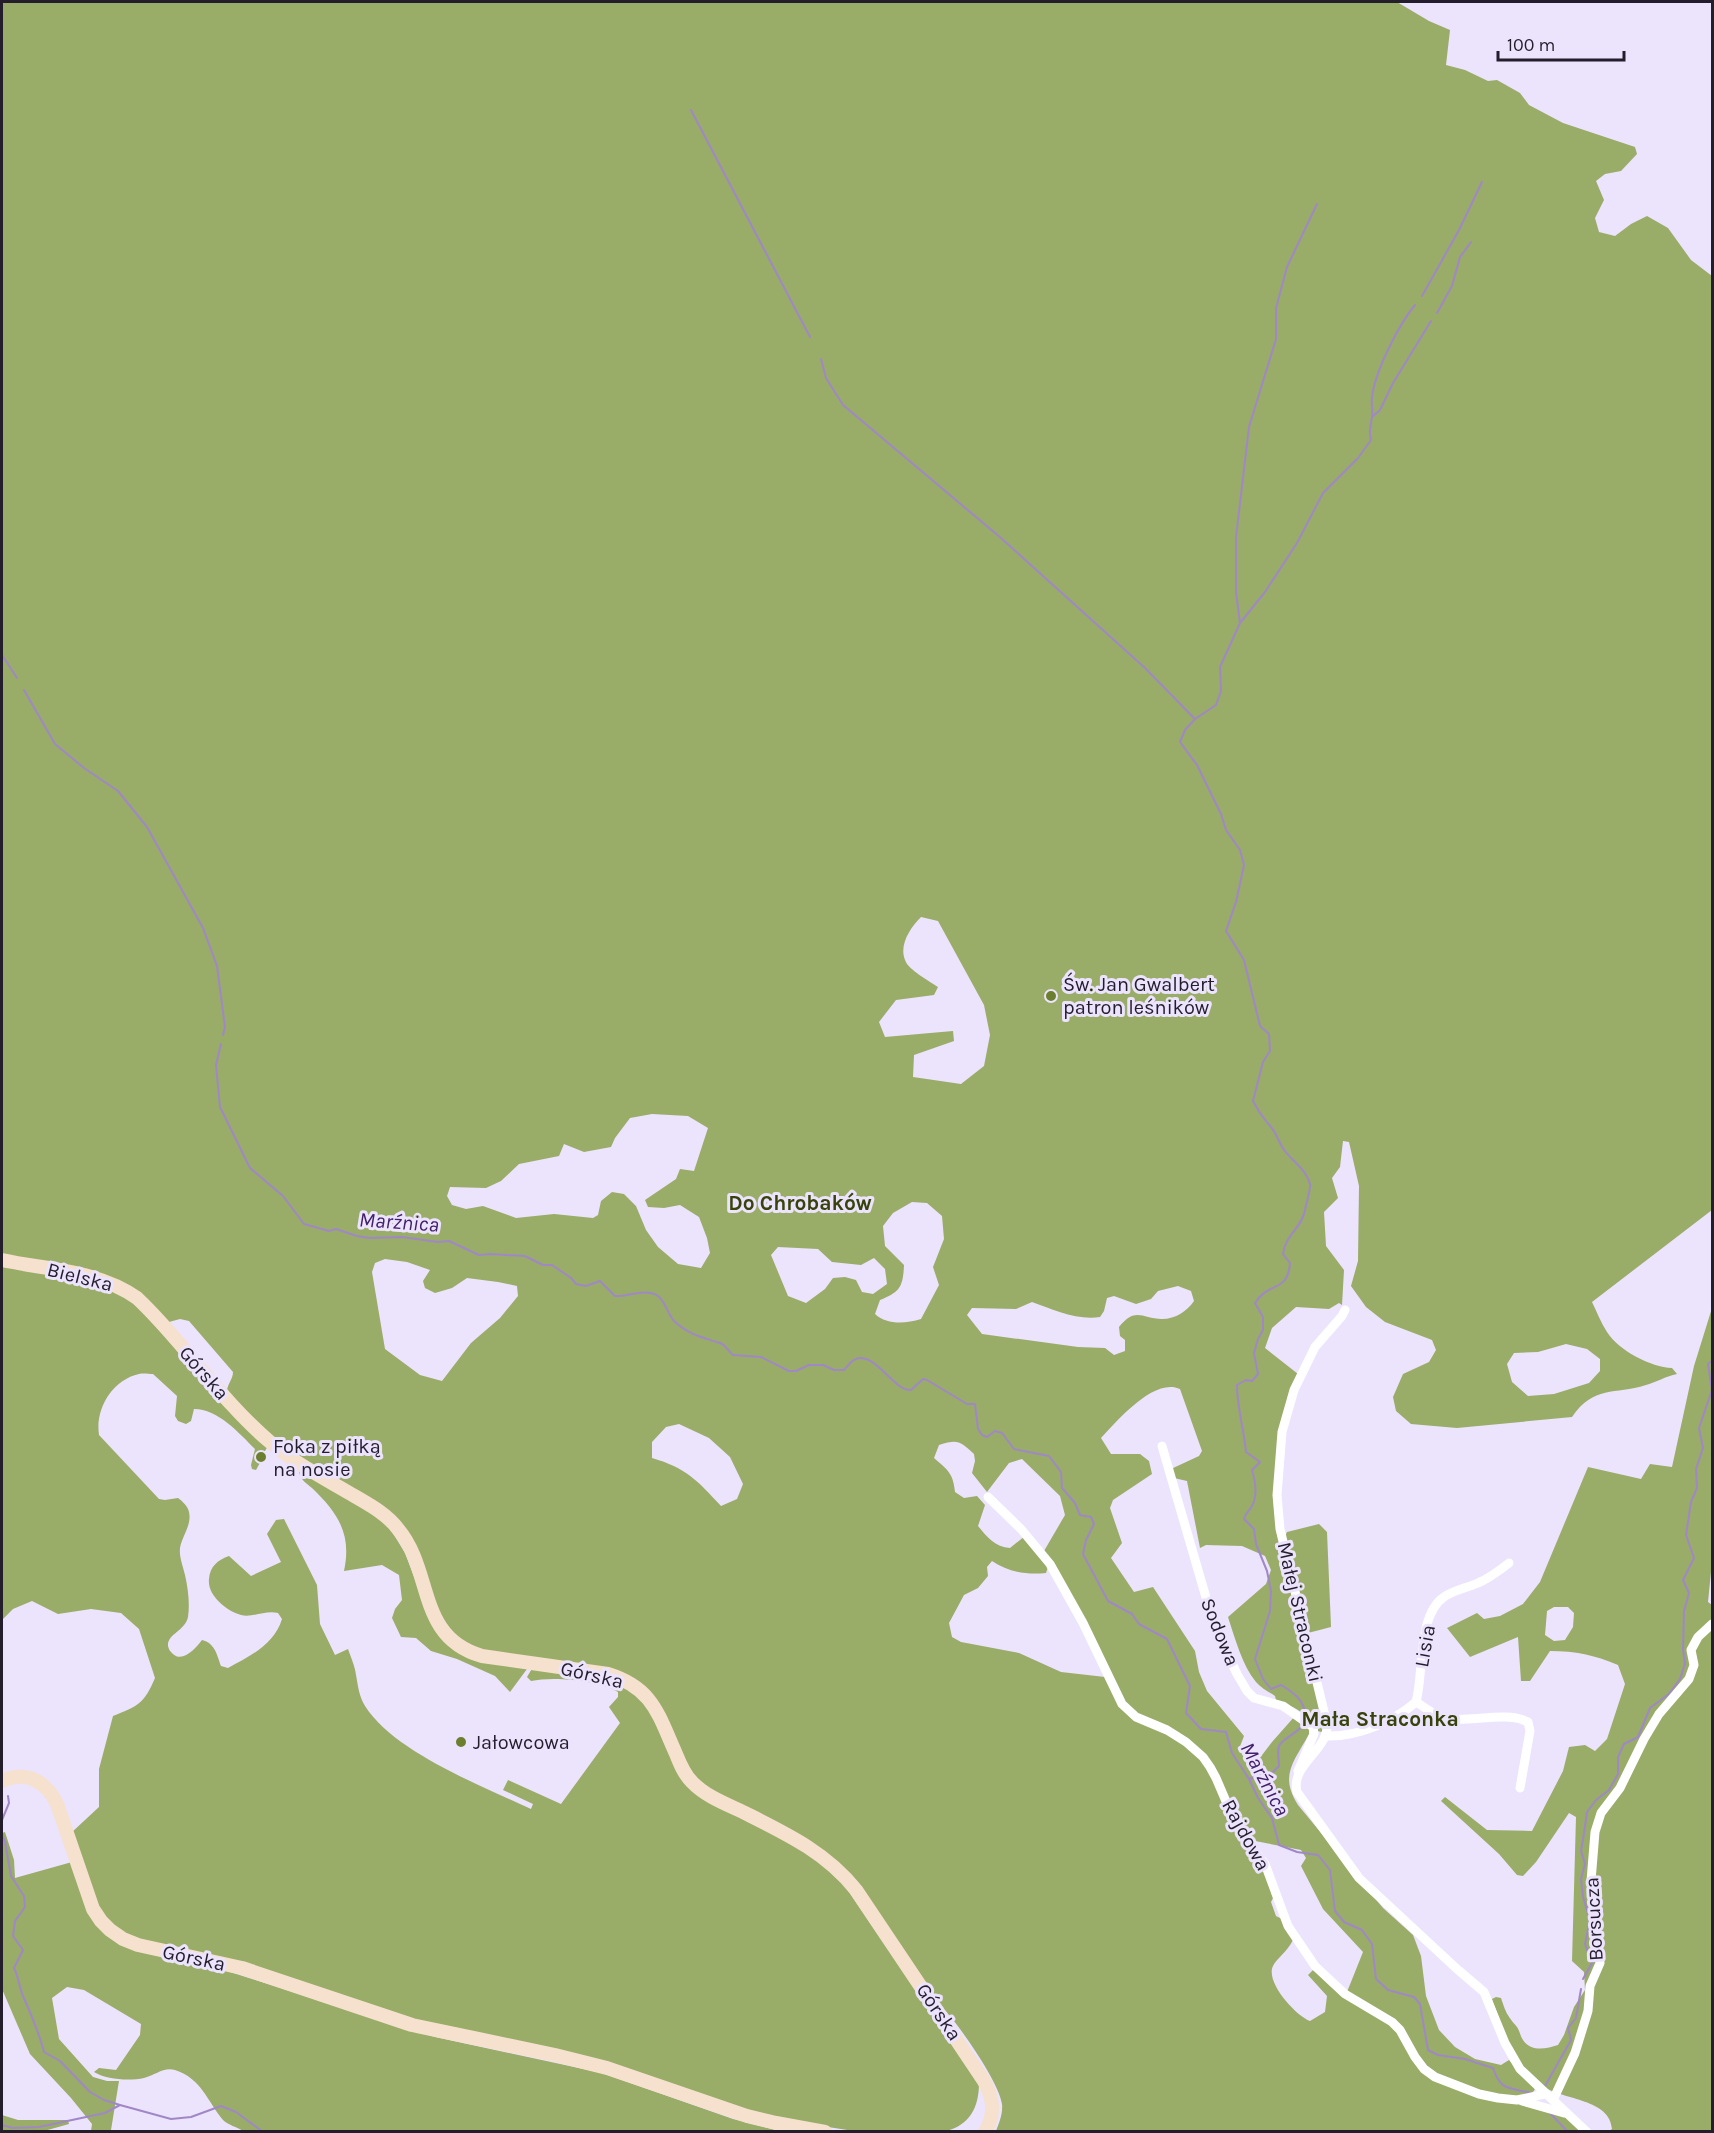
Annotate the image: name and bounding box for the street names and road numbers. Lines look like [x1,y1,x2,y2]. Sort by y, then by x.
street label: Bielska [45,1258,115,1296]
street label: Górska [174,1341,234,1405]
street label: Małej Straconki [1273,1540,1327,1684]
street label: Sodowa [1196,1595,1244,1669]
street label: Lisia [1410,1623,1440,1669]
street label: Górska [558,1657,626,1693]
street label: Rajdowa [1217,1795,1275,1875]
street label: Borsucza [1580,1876,1608,1962]
street label: Górska [160,1940,228,1976]
street label: Górska [912,1979,966,2045]

